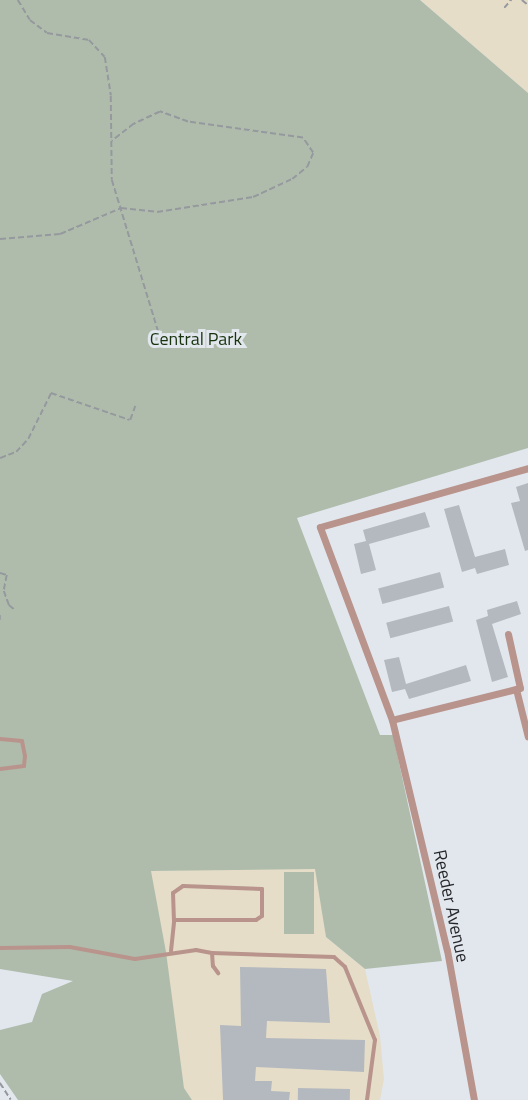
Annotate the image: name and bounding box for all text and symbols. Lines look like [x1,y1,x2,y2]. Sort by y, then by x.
park label: Central Park [150,328,242,350]
street label: Reeder Avenue [429,848,473,964]

